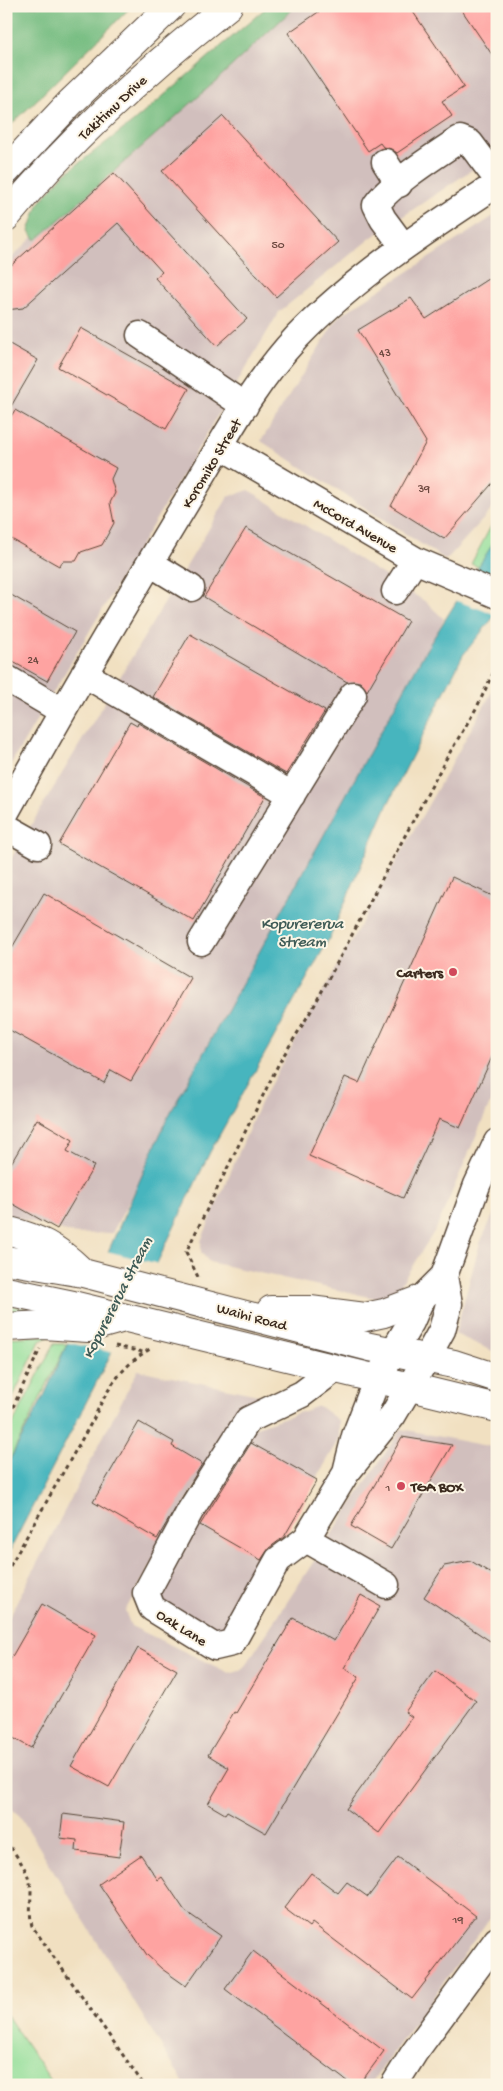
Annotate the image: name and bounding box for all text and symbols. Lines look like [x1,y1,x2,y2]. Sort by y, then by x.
street label: Takitimu Drive [75,72,152,146]
house number: 50 [271,239,285,253]
house number: 43 [379,347,391,361]
street label: Koromiko Street [179,414,247,512]
house number: 39 [417,483,430,497]
street label: McCord Avenue [310,495,401,558]
house number: 24 [27,654,39,668]
water label: Kopurererua Stream [261,916,344,953]
place label: Carters [396,965,444,983]
marker: Carters [447,966,459,978]
water label: Kopurererua Stream [80,1234,158,1363]
street label: Waihi Road [214,1300,290,1336]
place label: TGA BOX [410,1479,464,1497]
marker: TGA BOX [395,1480,407,1492]
house number: 1 [385,1482,391,1496]
street label: Oak Lane [152,1606,210,1651]
house number: 19 [452,1914,463,1928]

